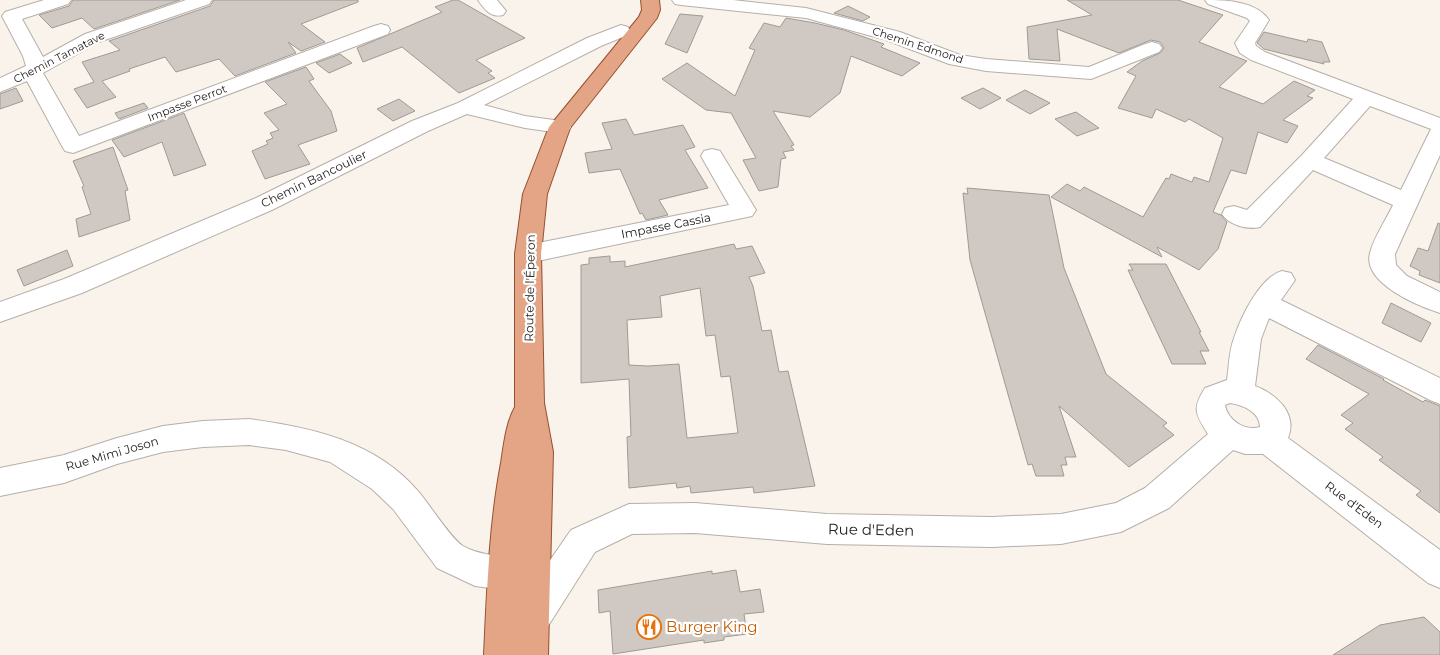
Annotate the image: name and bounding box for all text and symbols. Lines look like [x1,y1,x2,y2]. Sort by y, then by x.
street label: Chemin Edmond [871,24,965,66]
street label: Chemin Tamatave [11,28,107,86]
street label: Impasse Perrot [145,81,229,125]
street label: Chemin Bancoulier [258,146,369,211]
street label: Impasse Cassia [620,209,712,242]
street label: Route de l'Éperon [521,234,538,342]
street label: Rue Mimi Joson [64,433,160,474]
street label: Rue d'Eden [1322,478,1386,531]
street label: Rue d'Eden [828,519,914,540]
restaurant icon: Burger King [636,614,662,640]
place label: Burger King [666,617,758,636]

